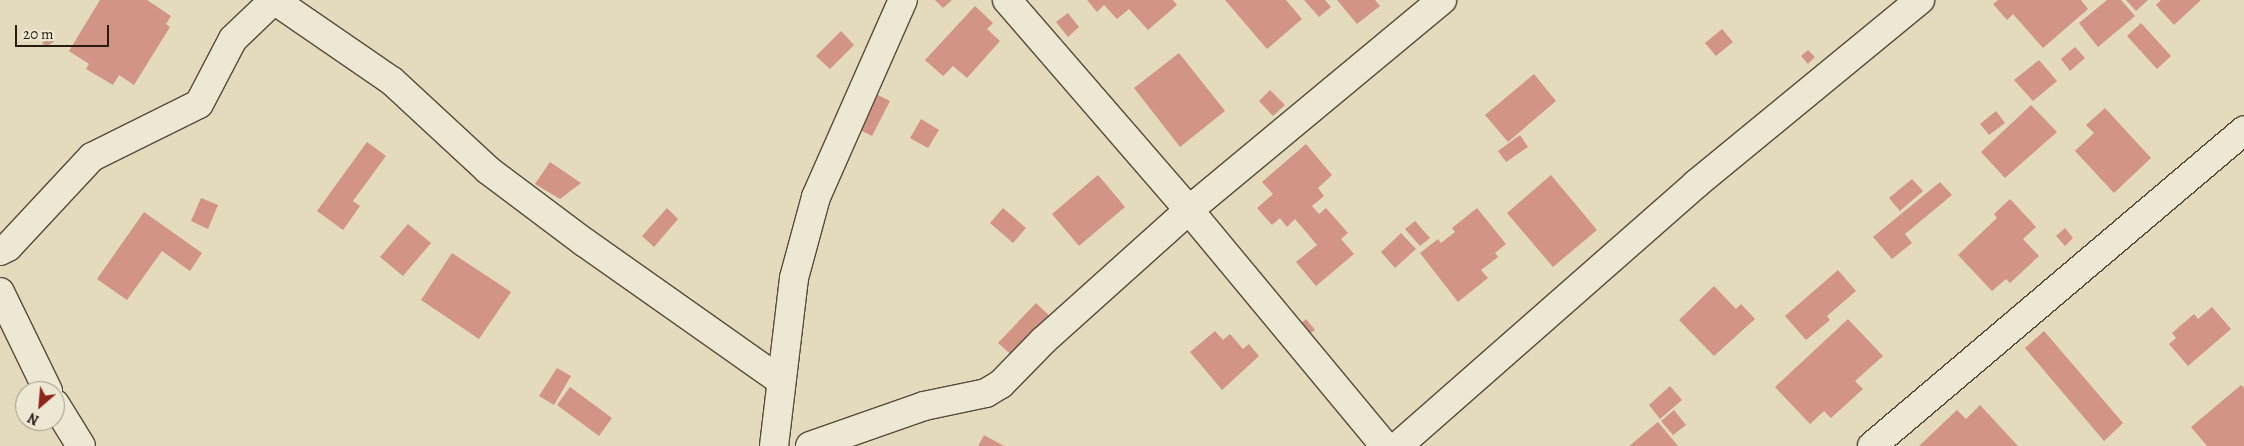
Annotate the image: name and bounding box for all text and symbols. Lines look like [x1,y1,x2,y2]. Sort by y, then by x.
scale bar [18,15,111,47]
text: 20 m [23,24,54,44]
north arrow [15,381,65,431]
text: N [25,408,42,430]

